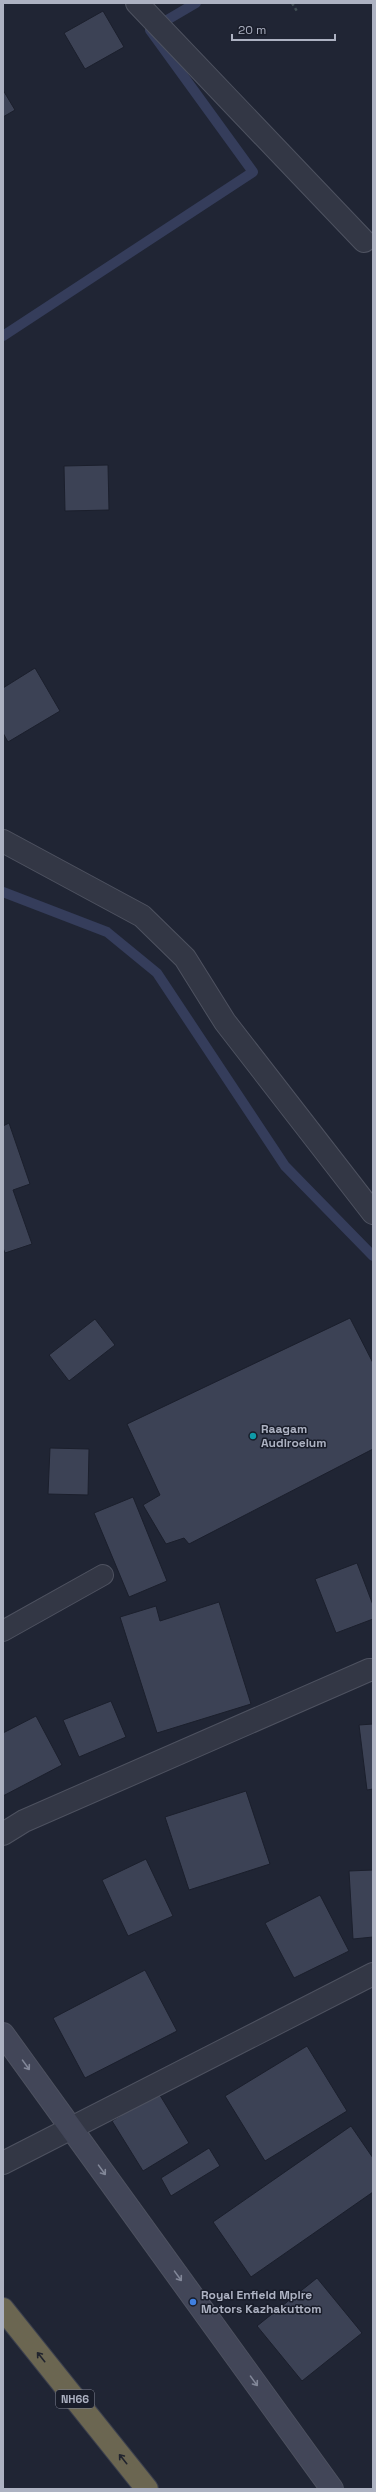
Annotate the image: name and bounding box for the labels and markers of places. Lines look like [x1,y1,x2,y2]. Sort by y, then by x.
place label: Raagam Audiroeium [261,1421,327,1451]
marker: Raagam Audiroeium [248,1431,258,1441]
place label: Royal Enfield Mpire Motors Kazhakuttom [201,2287,321,2317]
marker: Royal Enfield Mpire Motors Kazhakuttom [188,2297,198,2307]

